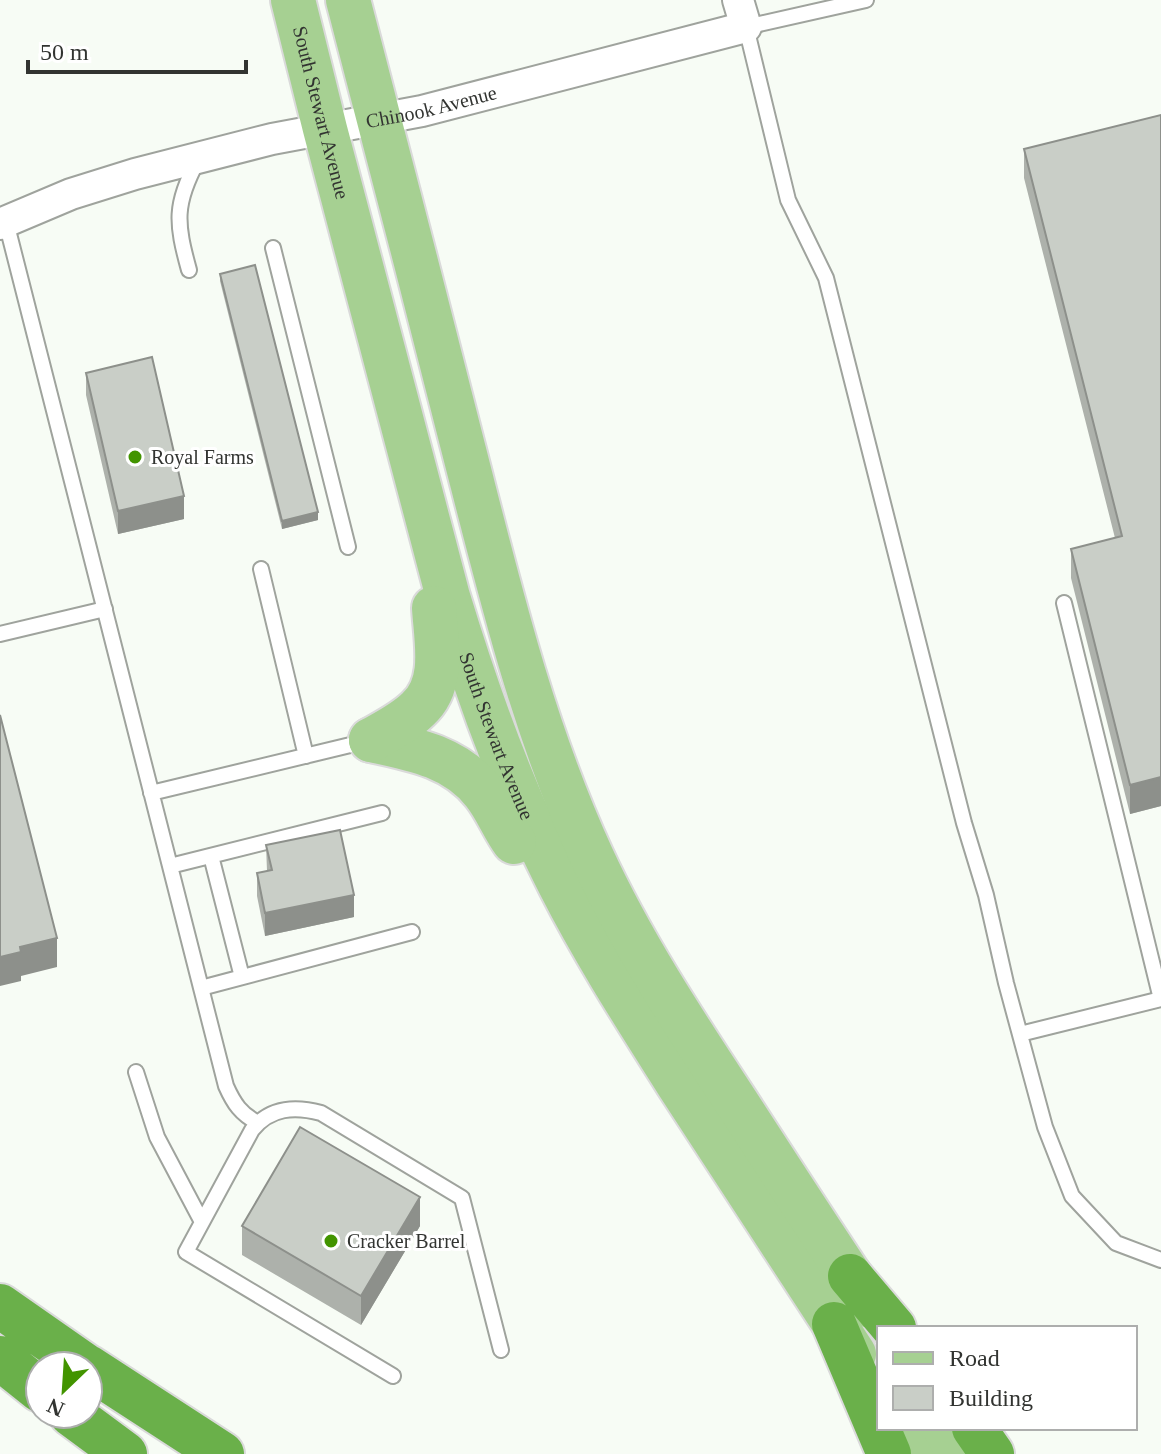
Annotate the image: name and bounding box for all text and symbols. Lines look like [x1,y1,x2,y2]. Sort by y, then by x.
scale bar [28,24,246,74]
street label: South Stewart Avenue [289,24,354,201]
text: 50 m [40,39,89,65]
street label: Chinook Avenue [364,81,499,132]
place label: Royal Farms [151,446,254,469]
marker: Royal Farms [126,448,144,466]
street label: South Stewart Avenue [455,649,539,823]
place label: Cracker Barrel [347,1230,466,1252]
marker: Cracker Barrel [322,1232,340,1250]
legend [877,1326,1137,1430]
text: Road [949,1345,1000,1371]
north arrow [24,1350,104,1430]
text: Building [949,1385,1033,1411]
text: N [43,1393,68,1422]

